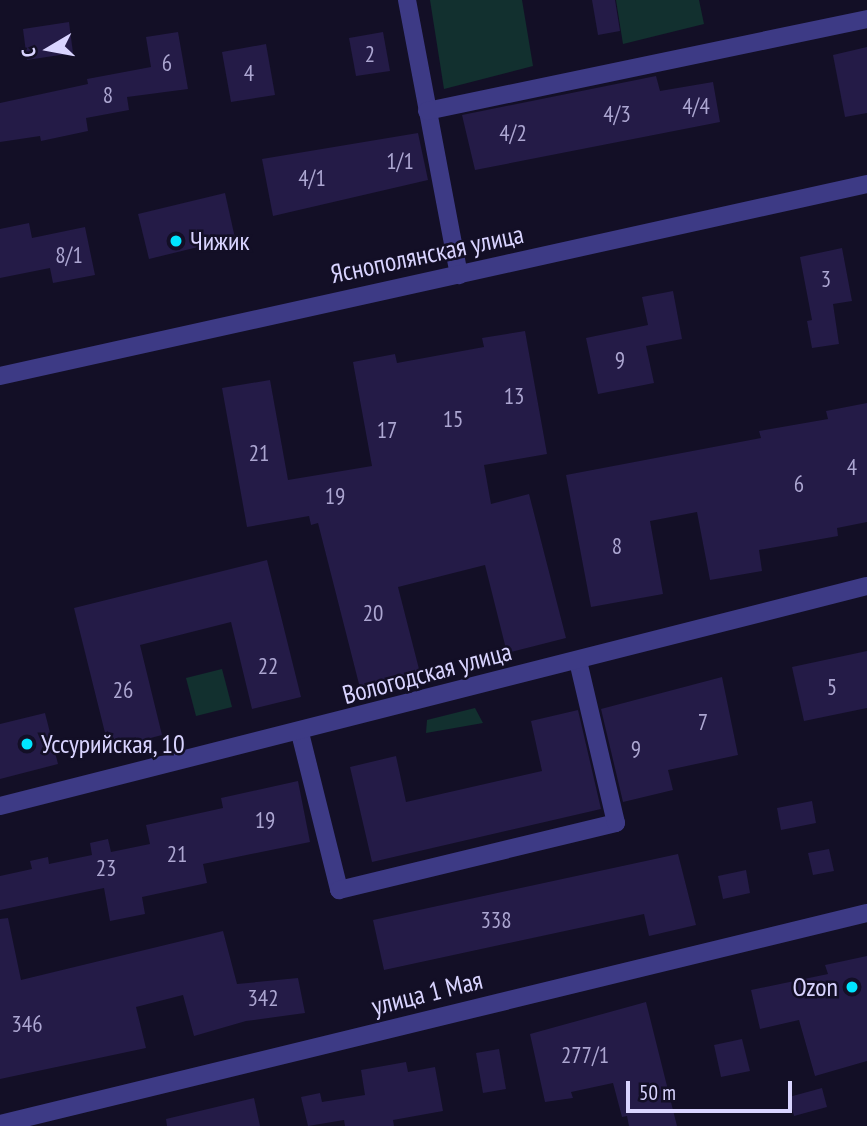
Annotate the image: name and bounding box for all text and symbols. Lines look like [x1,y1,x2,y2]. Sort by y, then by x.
north arrow [14,14,84,84]
house number: 2 [365,40,375,68]
text: С [16,46,41,59]
house number: 6 [162,49,172,77]
house number: 4 [244,59,254,87]
house number: 8 [103,81,113,109]
house number: 4/4 [682,92,710,120]
house number: 4/3 [603,100,631,128]
house number: 4/2 [499,119,527,147]
house number: 1/1 [386,147,414,175]
house number: 4/1 [298,164,326,192]
street label: Яснополянская улица [328,218,526,290]
place label: Чижик [190,225,250,257]
marker: Чижик [168,233,184,249]
house number: 8/1 [55,241,83,269]
house number: 3 [821,265,831,293]
house number: 9 [615,346,625,374]
house number: 13 [504,382,524,410]
house number: 15 [443,405,463,433]
house number: 17 [377,416,397,444]
house number: 21 [249,439,269,467]
house number: 4 [847,453,857,481]
house number: 6 [794,470,804,498]
house number: 19 [325,482,345,510]
house number: 8 [612,532,622,560]
house number: 20 [363,599,383,627]
street label: Вологодская улица [339,635,515,711]
house number: 22 [258,652,278,680]
house number: 5 [827,673,837,701]
house number: 26 [113,676,133,704]
house number: 7 [698,708,708,736]
place label: Уссурийская, 10 [41,728,186,760]
house number: 9 [631,735,641,763]
marker: Уссурийская, 10 [19,736,35,752]
house number: 19 [255,806,275,834]
house number: 21 [167,840,187,868]
house number: 23 [96,854,116,882]
house number: 338 [480,906,512,934]
street label: улица 1 Мая [368,964,486,1022]
place label: Ozon [792,971,838,1003]
marker: Ozon [844,979,860,995]
house number: 342 [247,984,279,1012]
house number: 346 [11,1010,43,1038]
house number: 277/1 [561,1041,609,1069]
scale bar [629,1066,795,1110]
text: 50 m [639,1079,676,1106]

